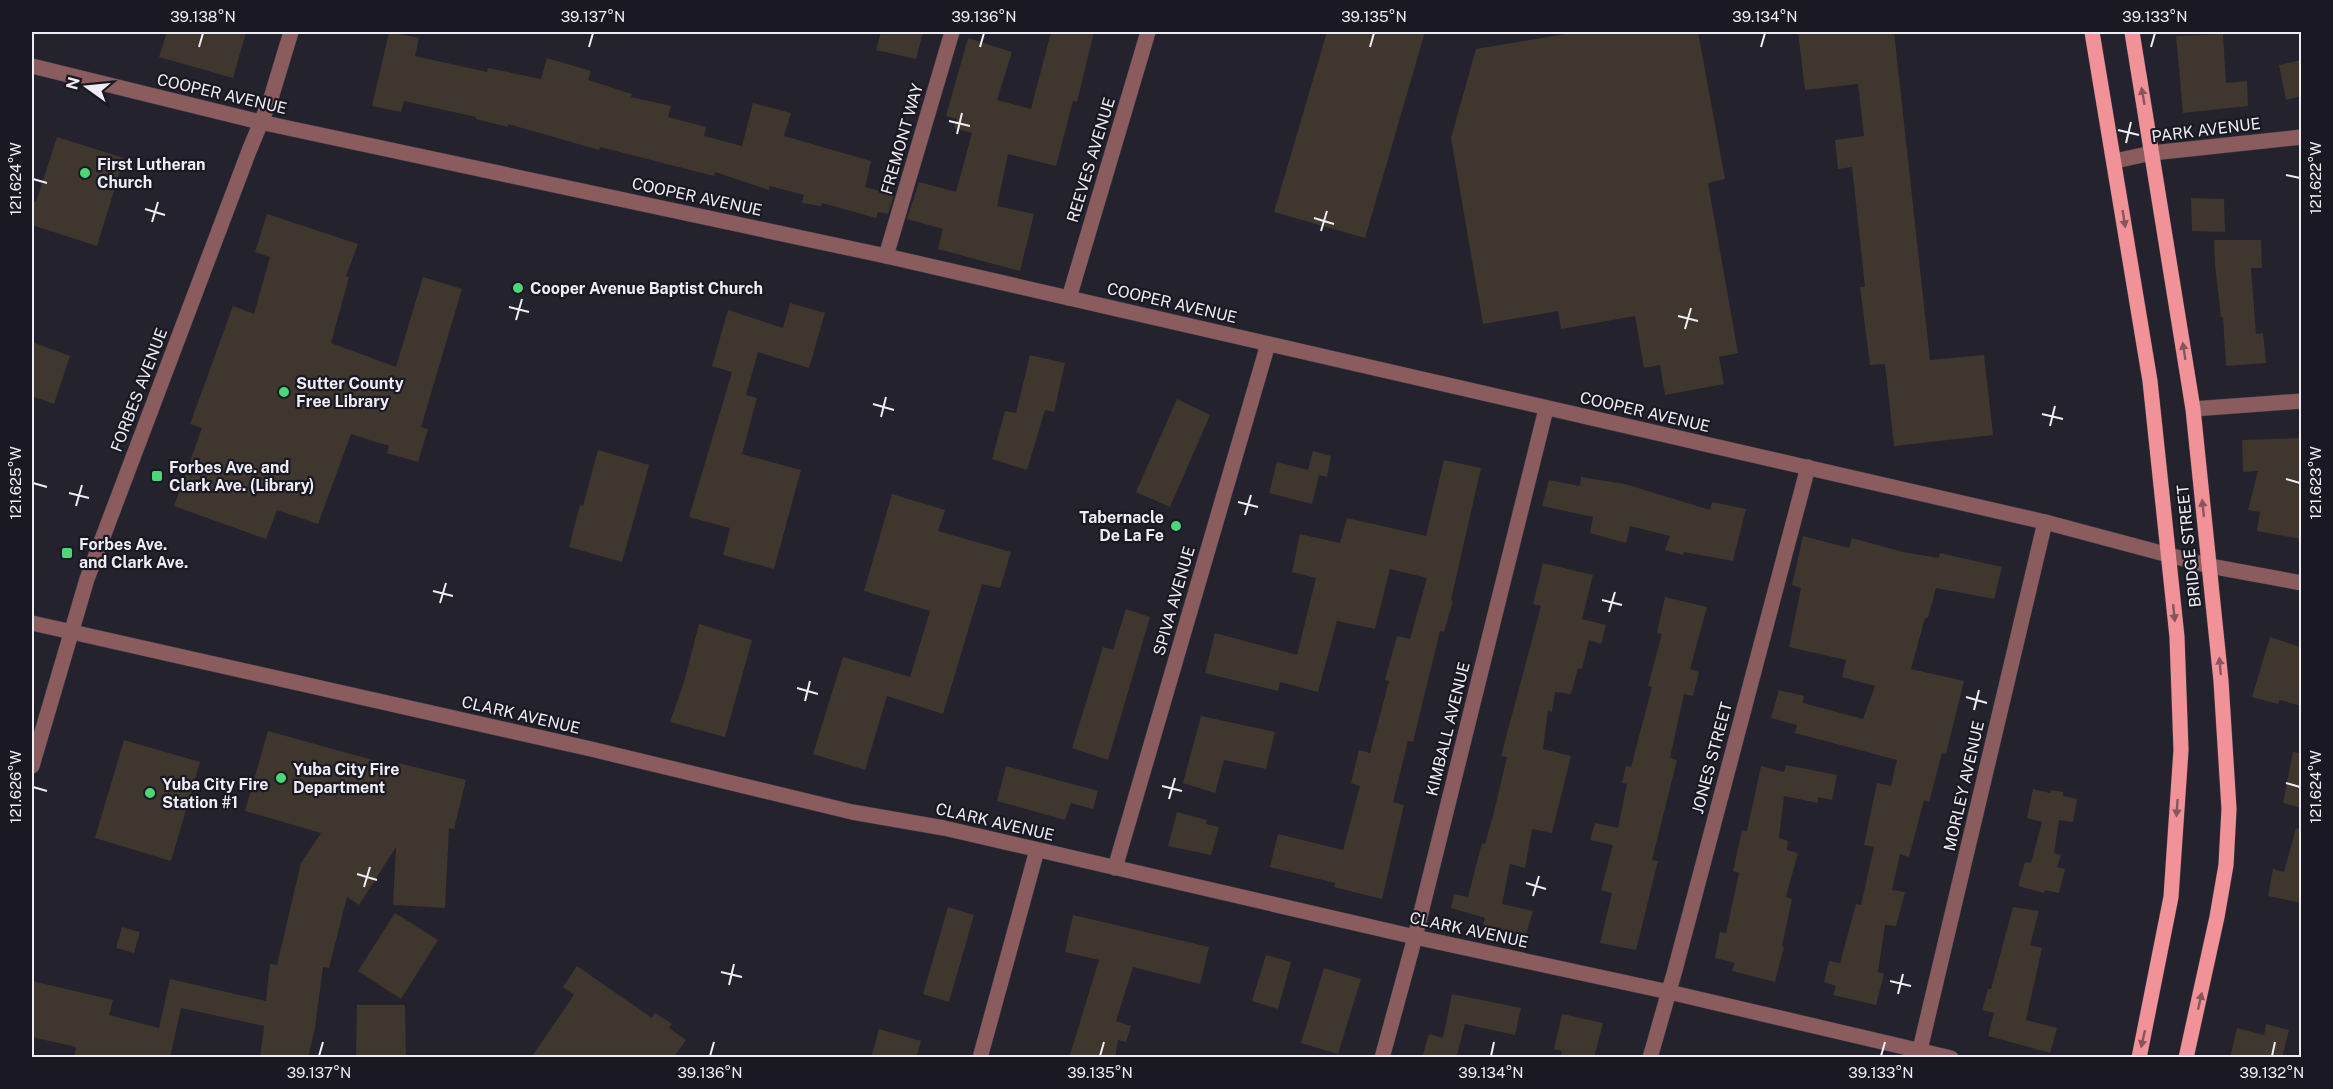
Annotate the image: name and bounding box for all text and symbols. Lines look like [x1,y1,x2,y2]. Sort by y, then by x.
text: 39.138°N [170,8,236,25]
text: 39.137°N [561,8,625,25]
text: 39.136°N [951,8,1017,25]
text: 39.135°N [1341,8,1407,25]
text: 39.134°N [1732,8,1798,25]
text: 39.133°N [2122,8,2188,25]
north arrow [57,57,117,117]
street label: COOPER AVENUE [155,70,289,118]
text: N [62,75,84,92]
street label: FREMONT WAY [877,81,927,197]
one-way arrow [2138,87,2147,106]
street label: REEVES AVENUE [1063,95,1119,225]
street label: PARK AVENUE [2150,114,2262,146]
text: 121.624°W [7,142,24,216]
text: 121.622°W [2307,142,2324,215]
place label: First Lutheran Church [97,155,206,192]
marker: First Lutheran Church [78,166,92,180]
street label: COOPER AVENUE [630,174,764,220]
one-way arrow [2120,210,2129,229]
place label: Cooper Avenue Baptist Church [530,279,763,298]
street label: COOPER AVENUE [1105,279,1239,327]
marker: Cooper Avenue Baptist Church [511,281,525,295]
street label: FORBES AVENUE [107,325,171,455]
one-way arrow [2179,341,2188,360]
place label: Sutter County Free Library [296,374,404,411]
marker: Sutter County Free Library [277,385,291,399]
street label: COOPER AVENUE [1578,388,1712,436]
text: 121.625°W [7,446,24,520]
text: 121.623°W [2307,446,2324,520]
place label: Forbes Ave. and Clark Ave. (Library) [169,458,315,495]
marker: Forbes Ave. and Clark Ave. (Library) [150,469,164,483]
street label: BRIDGE STREET [2173,483,2205,608]
one-way arrow [2198,498,2208,517]
place label: Tabernacle De La Fe [1079,508,1164,545]
marker: Tabernacle De La Fe [1169,519,1183,533]
place label: Forbes Ave. and Clark Ave. [79,535,188,572]
street label: SPIVA AVENUE [1149,544,1199,658]
marker: Forbes Ave. and Clark Ave. [60,546,74,560]
one-way arrow [2169,604,2179,623]
one-way arrow [2215,656,2225,675]
street label: KIMBALL AVENUE [1422,660,1474,798]
street label: CLARK AVENUE [460,692,582,738]
street label: JONES STREET [1688,699,1736,816]
street label: MORLEY AVENUE [1940,719,1988,853]
text: 121.626°W [7,750,24,824]
text: 121.624°W [2307,750,2324,824]
place label: Yuba City Fire Department [293,760,399,797]
marker: Yuba City Fire Department [274,771,288,785]
place label: Yuba City Fire Station #1 [162,775,268,812]
marker: Yuba City Fire Station #1 [143,786,157,800]
street label: CLARK AVENUE [934,799,1056,845]
one-way arrow [2173,799,2182,818]
street label: CLARK AVENUE [1408,908,1530,952]
one-way arrow [2195,991,2205,1010]
one-way arrow [2137,1030,2147,1049]
text: 39.137°N [287,1064,351,1081]
text: 39.136°N [677,1064,743,1081]
text: 39.135°N [1067,1064,1133,1081]
text: 39.134°N [1458,1064,1524,1081]
text: 39.133°N [1848,1064,1914,1081]
text: 39.132°N [2240,1064,2304,1081]

